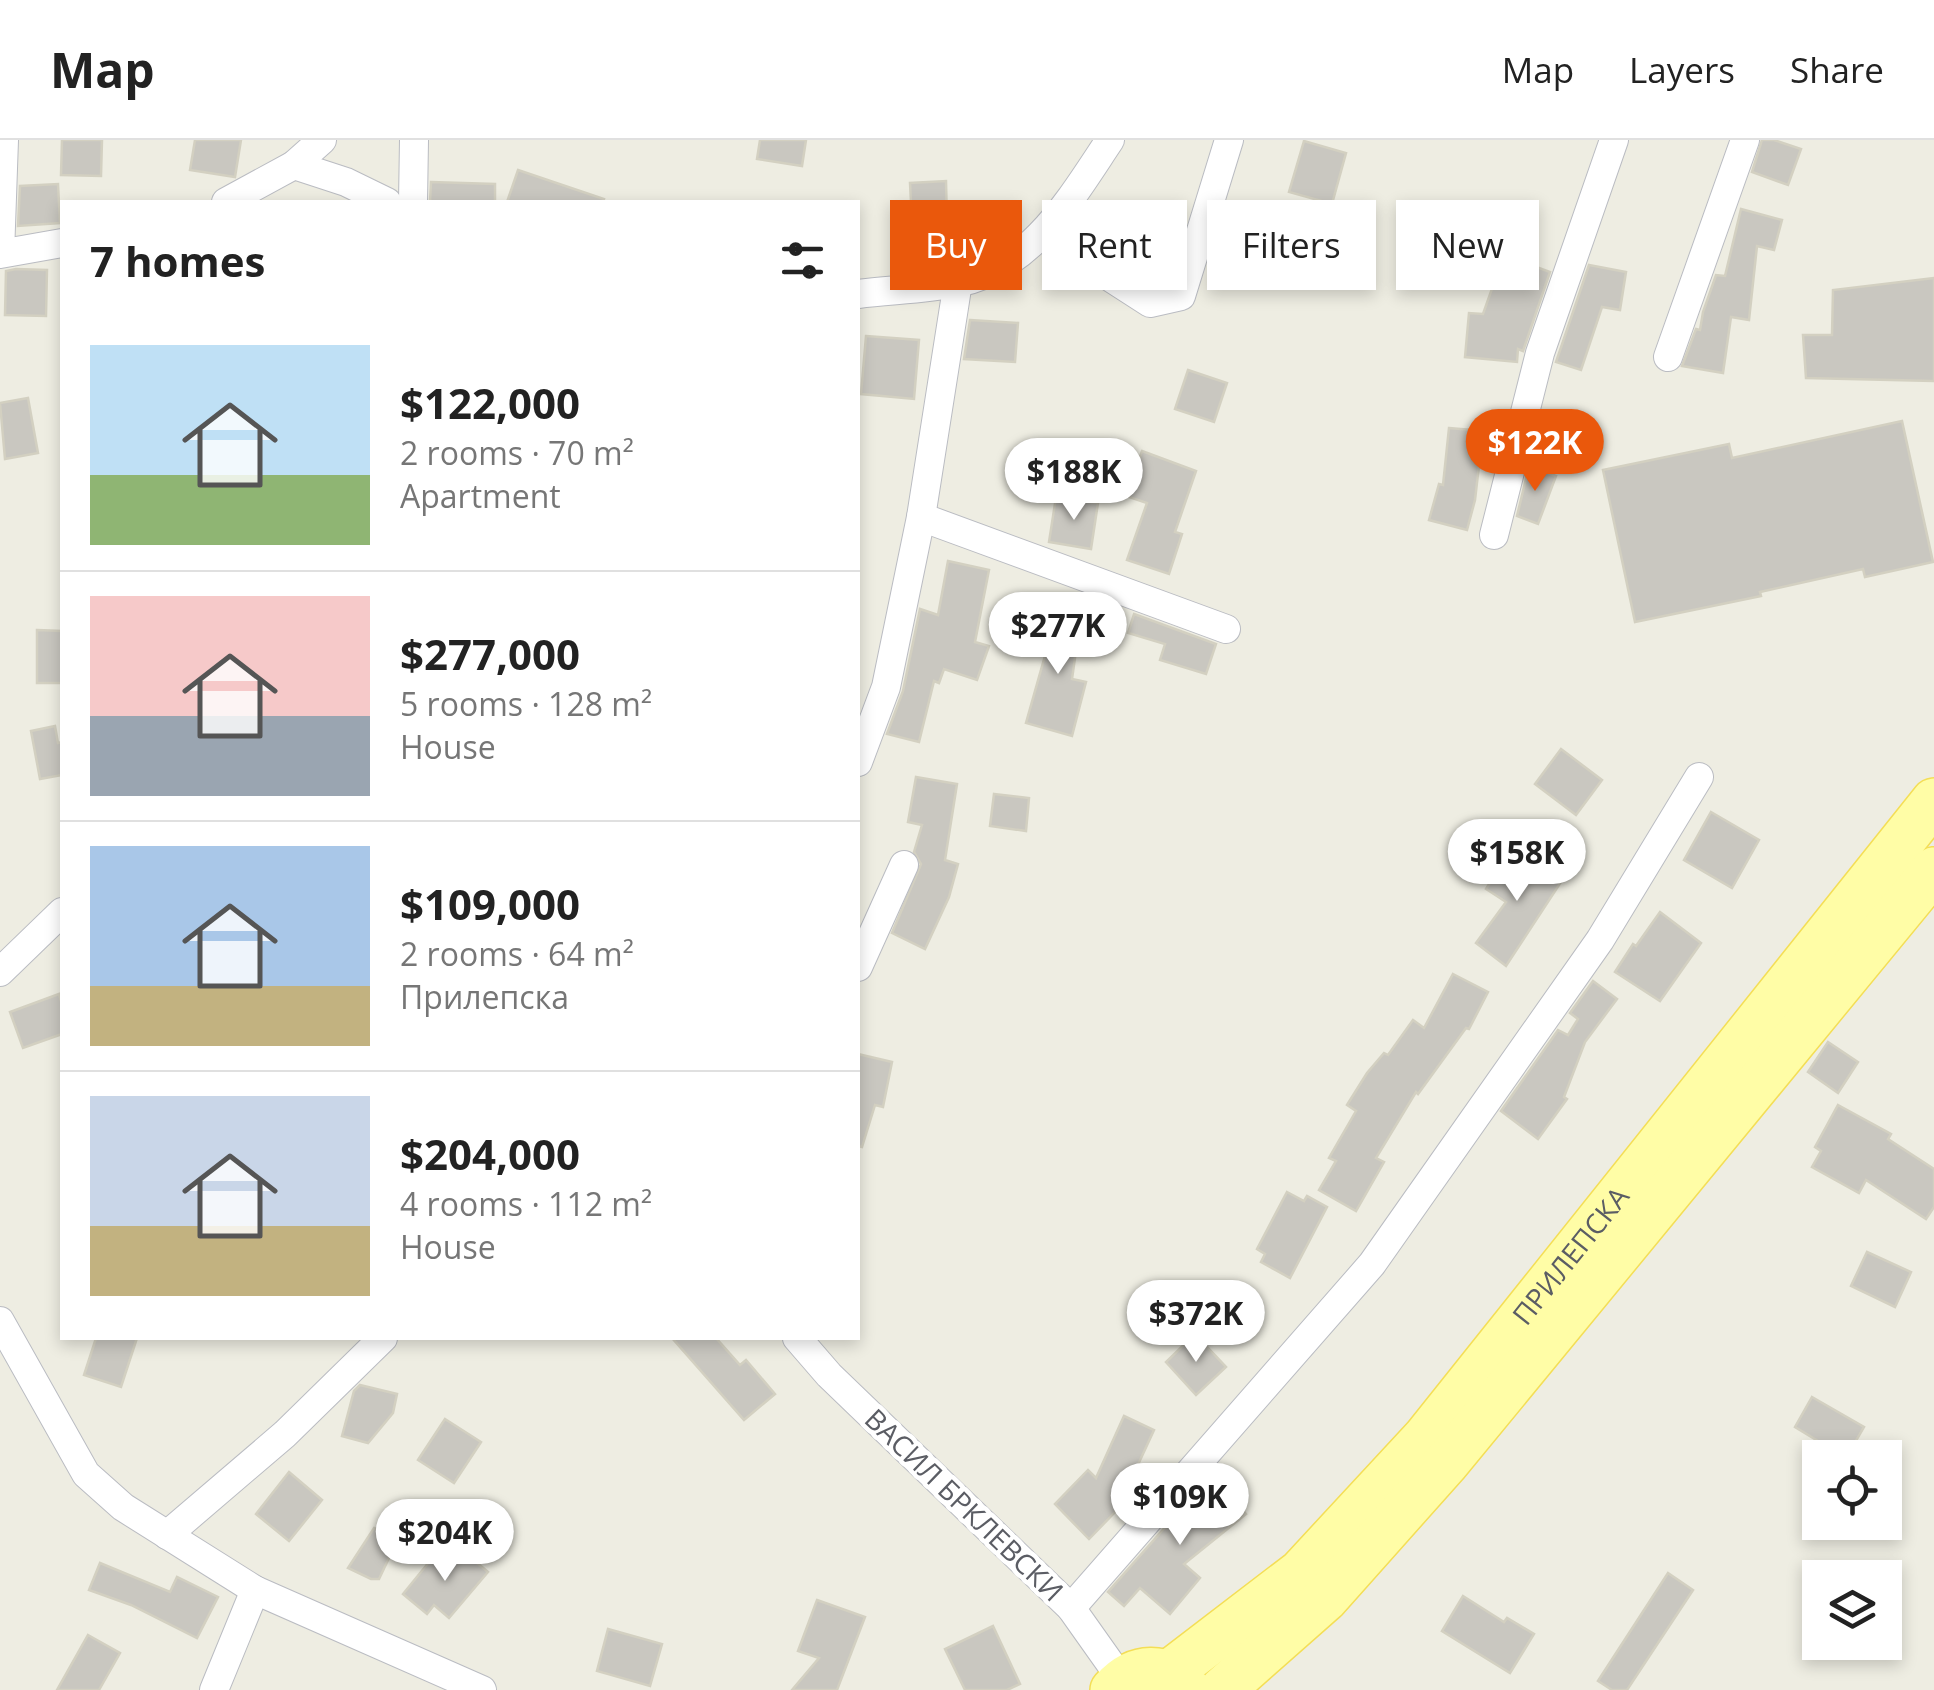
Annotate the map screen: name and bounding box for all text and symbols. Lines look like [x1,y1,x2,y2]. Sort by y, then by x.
text: Map [50,37,155,102]
text: Map [1502,46,1574,93]
text: Layers [1629,46,1735,93]
text: Share [1790,46,1884,93]
chip: Buy [890,200,1022,290]
chip: Rent [1042,200,1187,290]
chip: Filters [1207,200,1376,290]
chip: New [1396,200,1539,290]
text: 7 homes [90,232,265,289]
icon: filters [775,233,830,288]
text: $122,000 [400,374,580,431]
icon: home [170,385,290,505]
pin: $122K [1465,409,1605,494]
text: $122K [1488,420,1582,463]
text: 2 rooms · 70 m² [400,431,634,474]
pin: $188K [1004,438,1144,523]
text: $188K [1027,449,1121,492]
text: Apartment [400,474,561,517]
pin: $277K [988,592,1128,677]
text: $277K [1011,603,1105,646]
text: $277,000 [400,625,580,682]
icon: home [170,636,290,756]
text: 5 rooms · 128 m² [400,682,652,725]
text: House [400,725,496,768]
pin: $158K [1447,819,1587,904]
text: $158K [1470,830,1564,873]
text: $109,000 [400,875,580,932]
icon: home [170,886,290,1006]
text: 2 rooms · 64 m² [400,932,634,975]
text: Прилепска [400,975,569,1018]
text: $204,000 [400,1125,580,1182]
icon: home [170,1136,290,1256]
street label: ПРИЛЕПСКА [1503,1178,1637,1332]
text: 4 rooms · 112 m² [400,1182,652,1225]
text: House [400,1225,496,1268]
pin: $372K [1126,1280,1266,1365]
text: $372K [1149,1291,1243,1334]
street label: ВАСИЛ БРКЛЕВСКИ [857,1400,1072,1609]
map controls [1802,1440,1902,1660]
button: locate [1802,1440,1902,1540]
pin: $109K [1110,1463,1250,1548]
text: $109K [1133,1474,1227,1517]
pin: $204K [375,1499,515,1584]
text: $204K [398,1510,492,1553]
button: layers [1802,1560,1902,1660]

